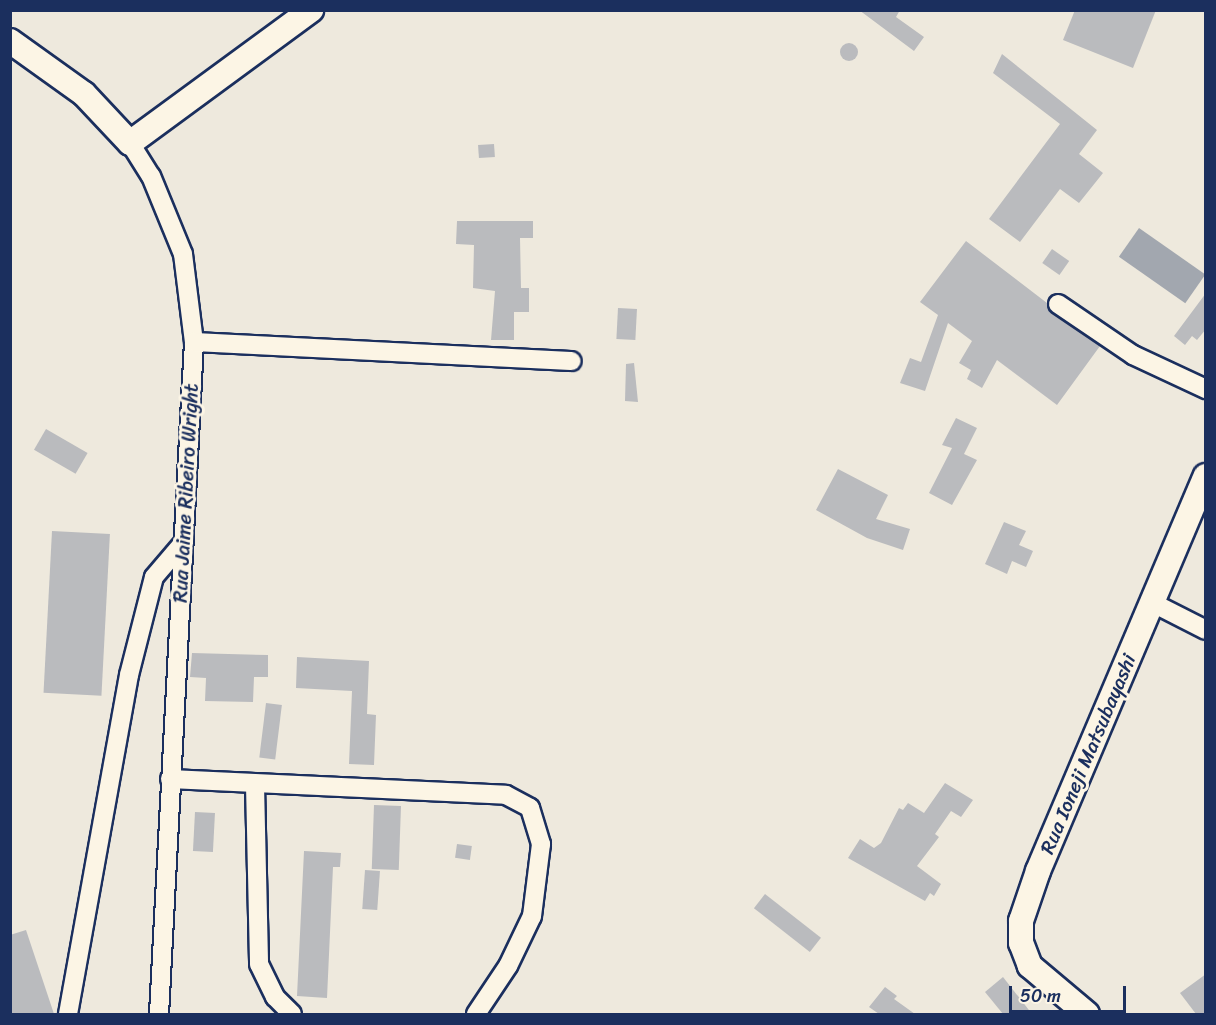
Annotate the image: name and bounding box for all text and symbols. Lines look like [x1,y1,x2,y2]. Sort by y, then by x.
street label: Rua Jaime Ribeiro Wright [168,383,204,603]
street label: Rua Ioneji Matsubayashi [1035,650,1141,858]
scale bar [1012,974,1129,1012]
text: 50 m [1020,980,1061,1012]

